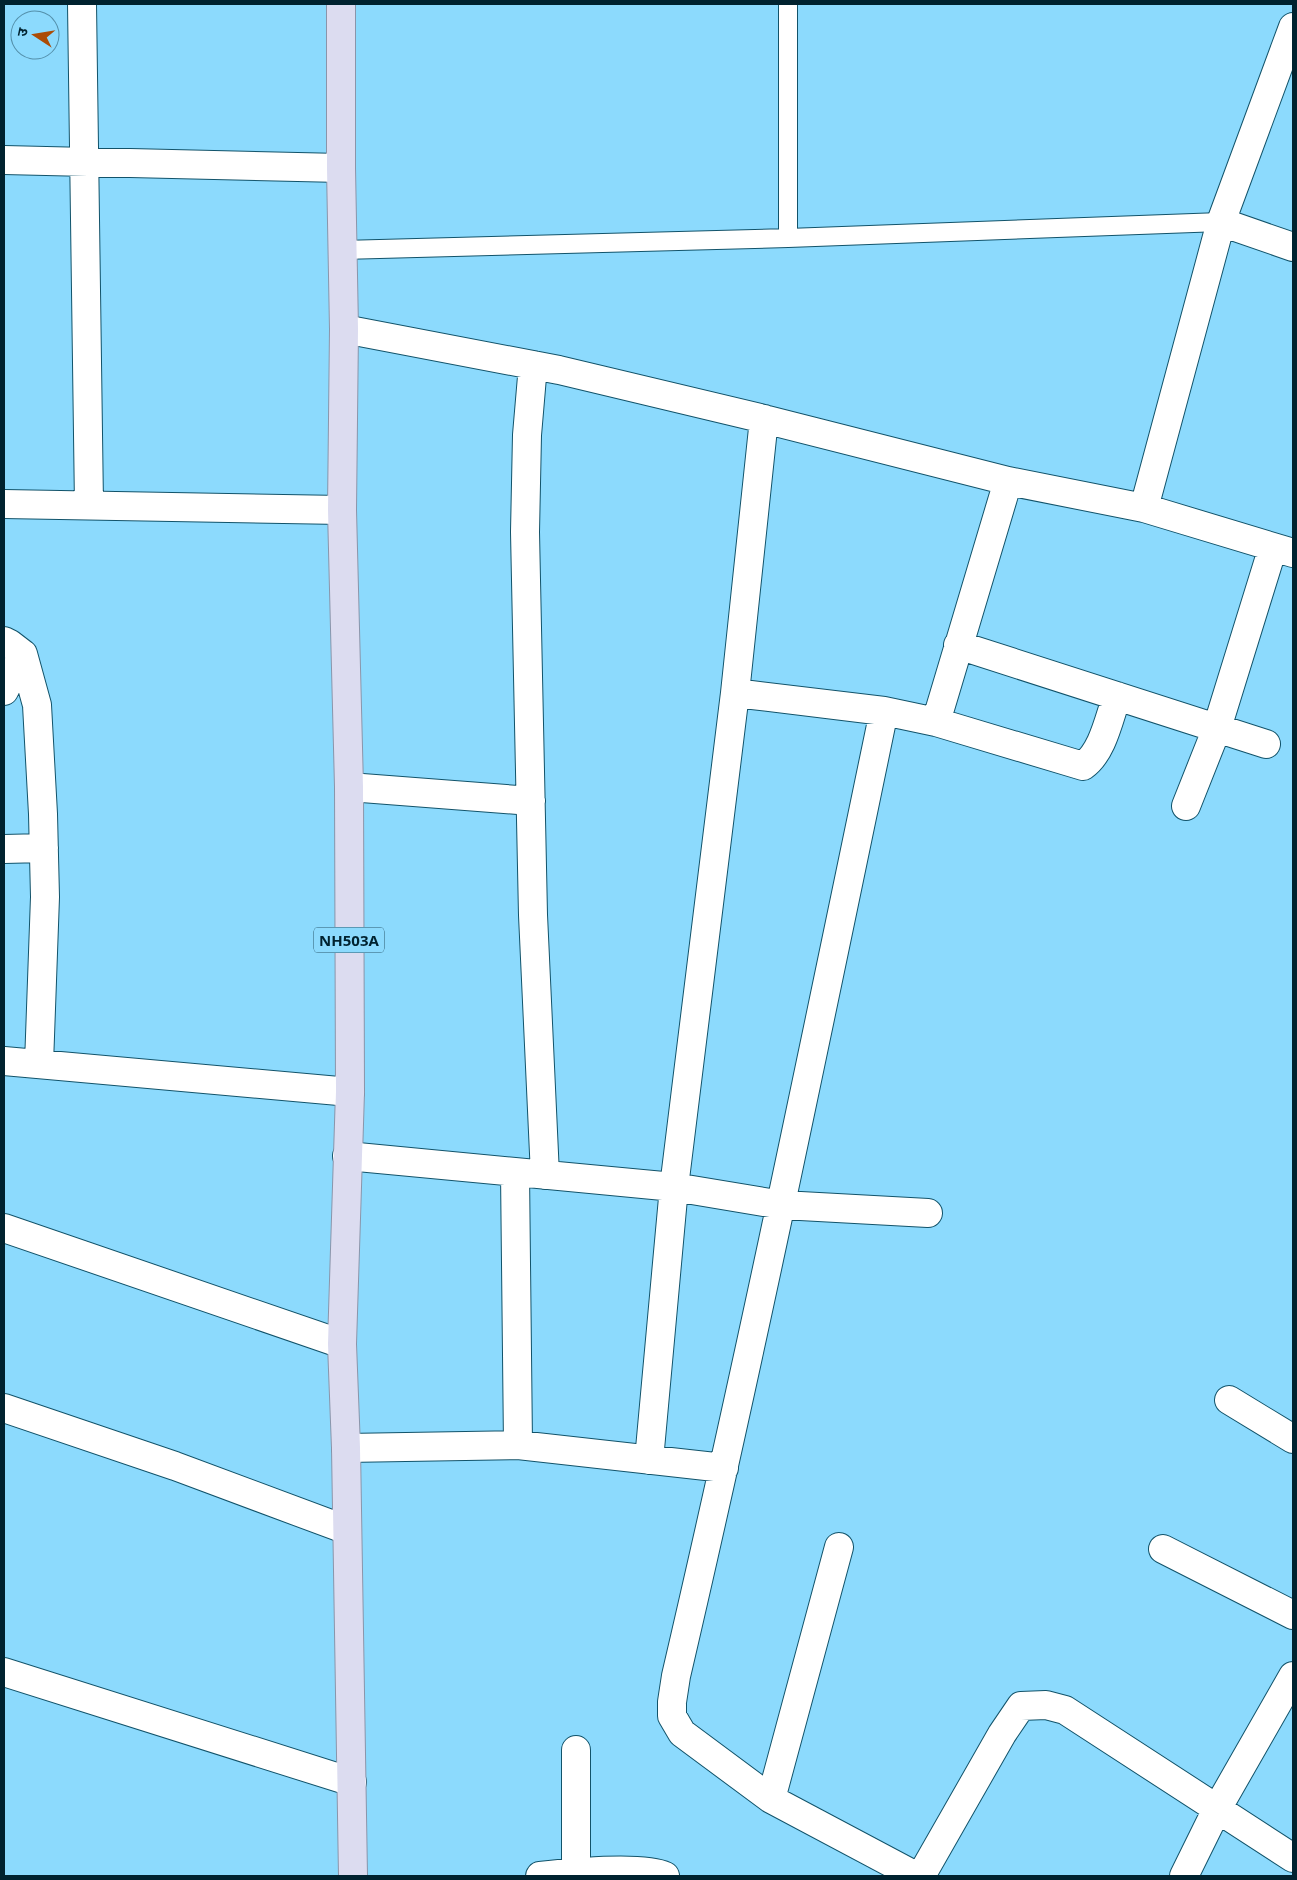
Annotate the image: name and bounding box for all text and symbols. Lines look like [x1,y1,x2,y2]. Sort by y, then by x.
north arrow [10,10,60,60]
text: उ [12,25,32,38]
road number: NH503A [314,928,384,952]

